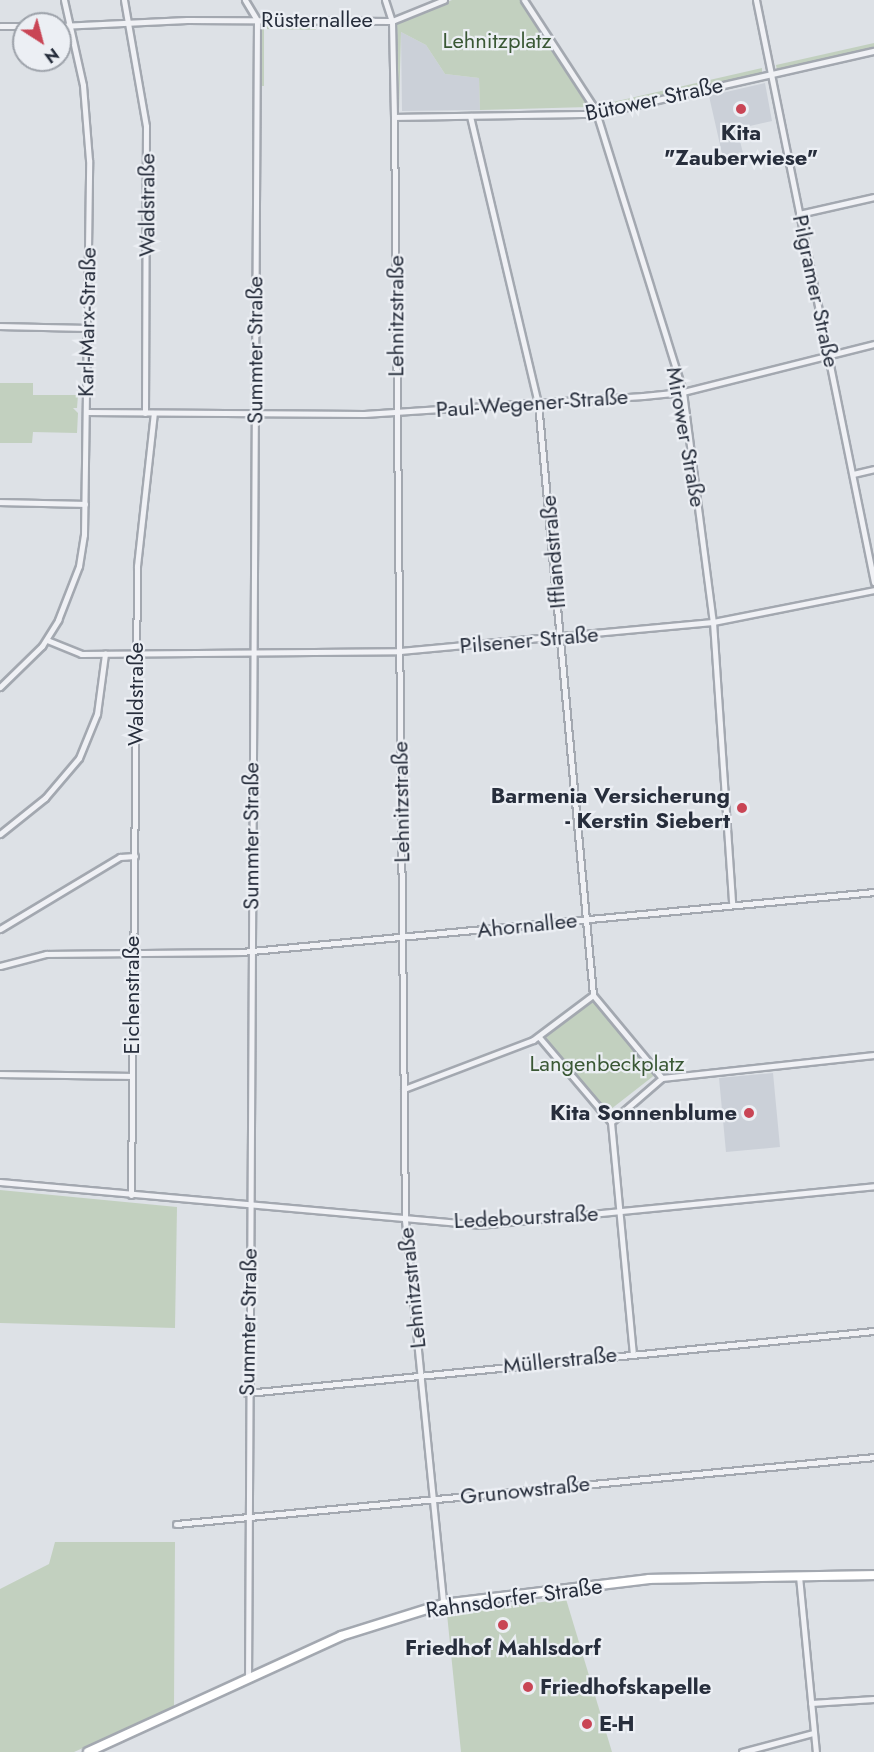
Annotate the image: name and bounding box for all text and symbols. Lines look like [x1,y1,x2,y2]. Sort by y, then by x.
street label: Rüsternallee [261,7,373,33]
north arrow [12,12,72,72]
park label: Lehnitzplatz [442,28,552,54]
text: N [40,42,64,68]
street label: Bütower Straße [583,72,725,126]
marker: Kita "Zauberwiese" [734,102,748,116]
place label: Kita "Zauberwiese" [664,119,818,170]
street label: Waldstraße [134,153,160,257]
street label: Pilgramer Straße [787,212,845,370]
street label: Karl-Marx-Straße [72,247,102,397]
street label: Lehnitzstraße [383,255,409,377]
street label: Summter Straße [242,276,268,424]
street label: Mirower Straße [661,365,711,509]
street label: Paul-Wegener-Straße [435,383,629,423]
street label: Ifflandstraße [535,494,571,610]
street label: Pilsener Straße [458,621,600,659]
street label: Waldstraße [123,642,149,746]
street label: Lehnitzstraße [387,741,415,863]
street label: Summter Straße [238,762,264,910]
place label: Barmenia Versicherung - Kerstin Siebert [491,782,730,834]
marker: Barmenia Versicherung - Kerstin Siebert [735,801,749,815]
street label: Ahornallee [476,907,578,943]
street label: Eichenstraße [119,936,145,1054]
park label: Langenbeckplatz [529,1051,685,1077]
place label: Kita Sonnenblume [550,1100,737,1126]
marker: Kita Sonnenblume [742,1106,756,1120]
street label: Ledebourstraße [453,1200,599,1234]
street label: Lehnitzstraße [393,1226,431,1350]
street label: Summter Straße [234,1248,262,1396]
street label: Müllerstraße [502,1341,618,1379]
street label: Grunowstraße [459,1470,591,1510]
street label: Rahnsdorfer Straße [424,1573,604,1623]
marker: Friedhof Mahlsdorf [496,1618,510,1632]
place label: Friedhof Mahlsdorf [405,1635,601,1661]
place label: Friedhofskapelle [540,1674,711,1700]
marker: Friedhofskapelle [521,1680,535,1694]
place label: E-H [599,1711,634,1737]
marker: E-H [580,1717,594,1731]

